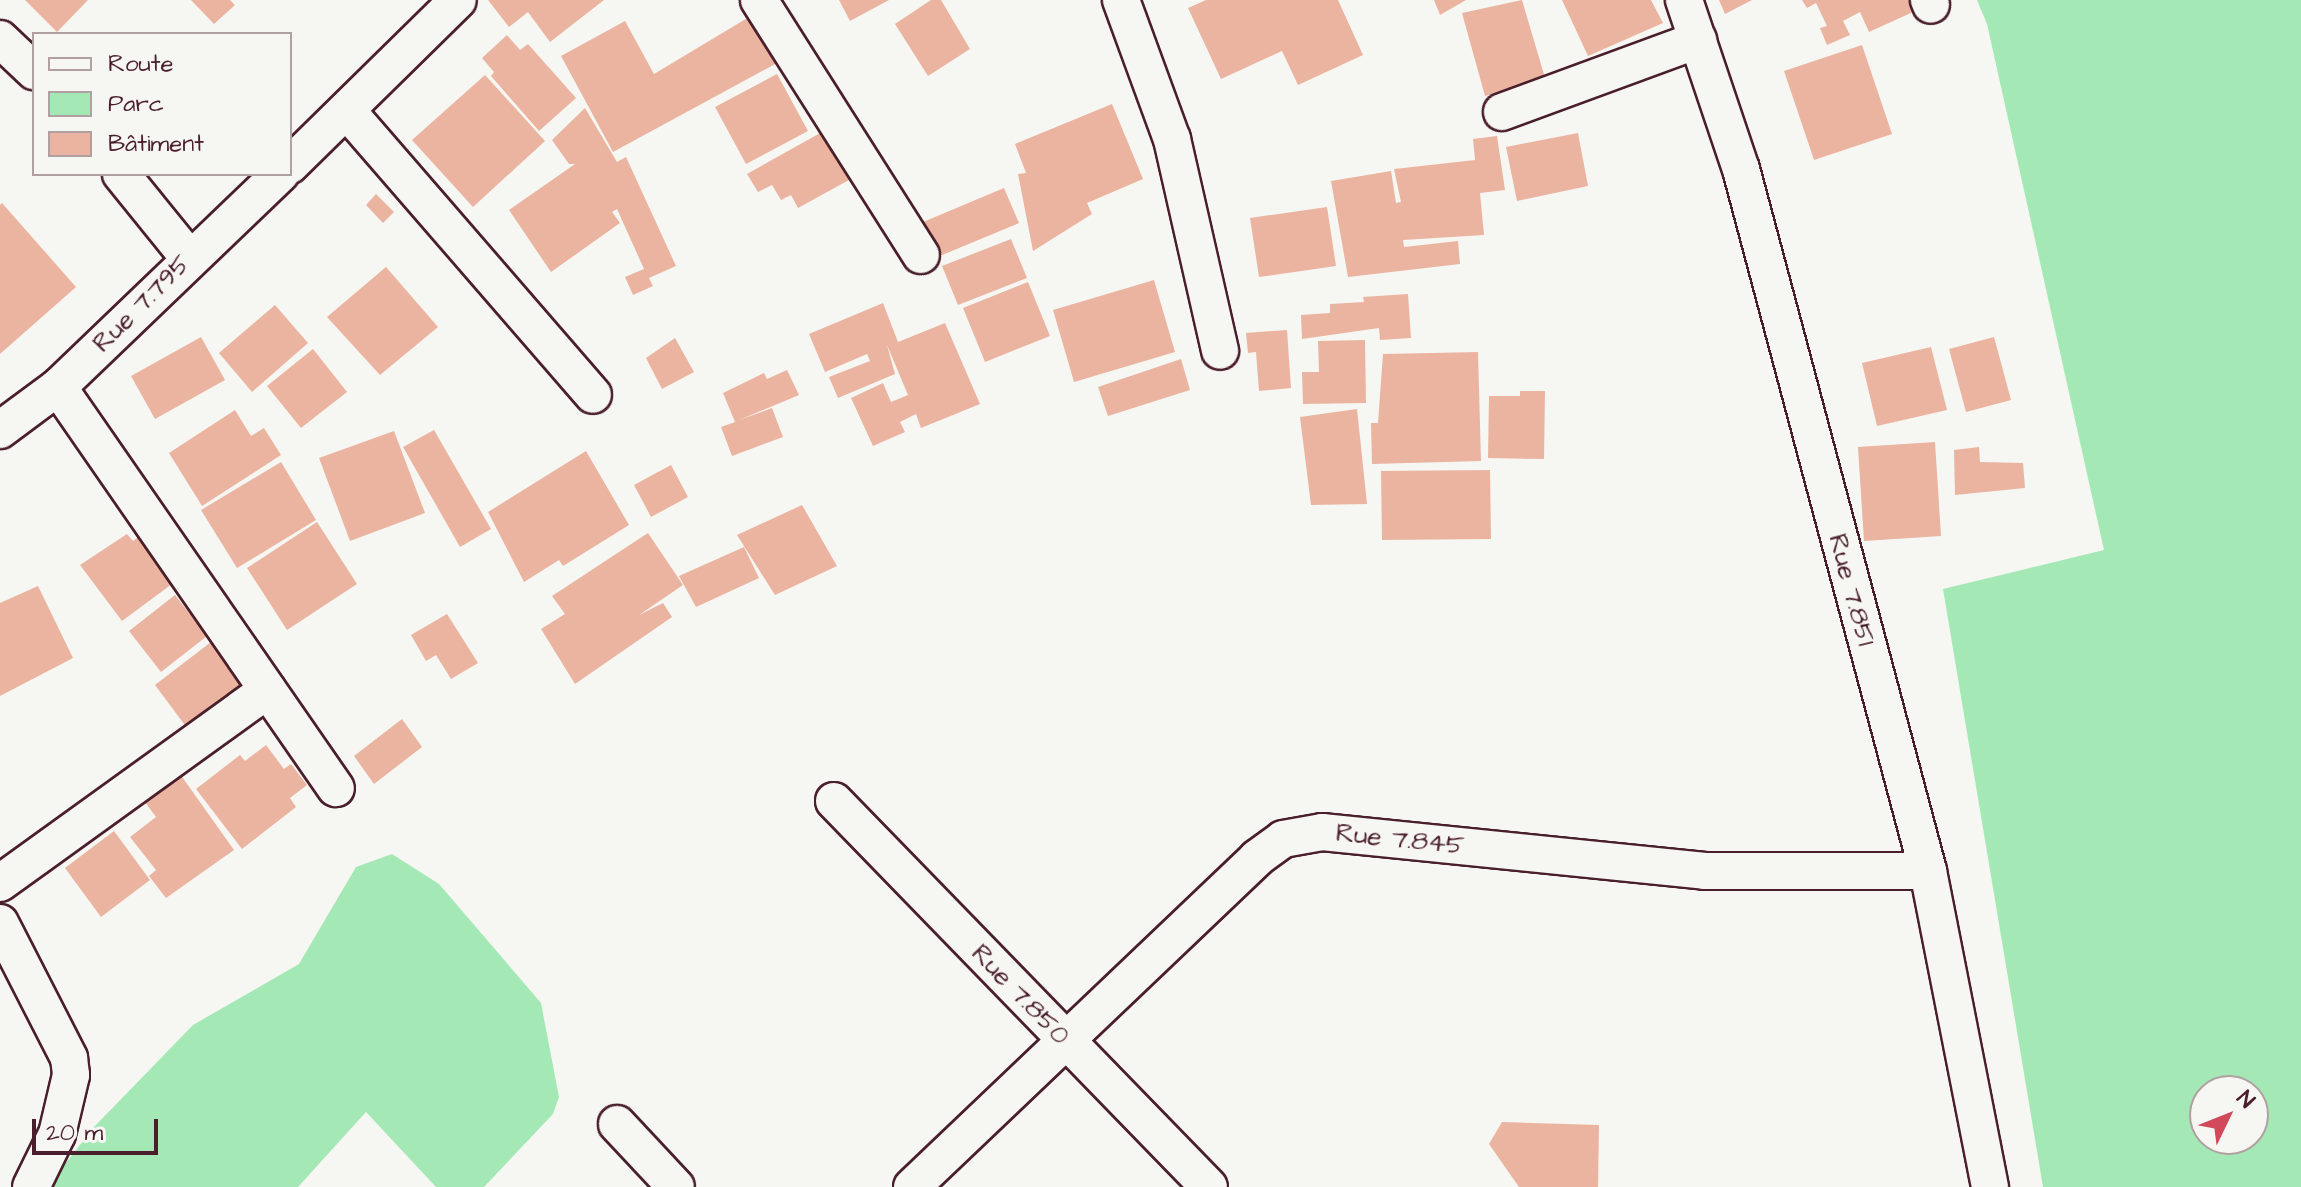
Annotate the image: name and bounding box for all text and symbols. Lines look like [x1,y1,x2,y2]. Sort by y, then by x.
legend [32,32,292,176]
text: Route [108,47,173,81]
text: Parc [108,87,164,121]
text: Bâtiment [108,127,204,161]
street label: Rue 7.795 [87,249,197,359]
street label: Rue 7.851 [1821,531,1881,649]
street label: Rue 7.845 [1334,818,1466,862]
street label: Rue 7.850 [964,938,1076,1052]
north arrow [2189,1075,2269,1155]
text: N [2229,1084,2261,1115]
scale bar [36,1103,162,1153]
text: 20 m [46,1116,103,1150]

